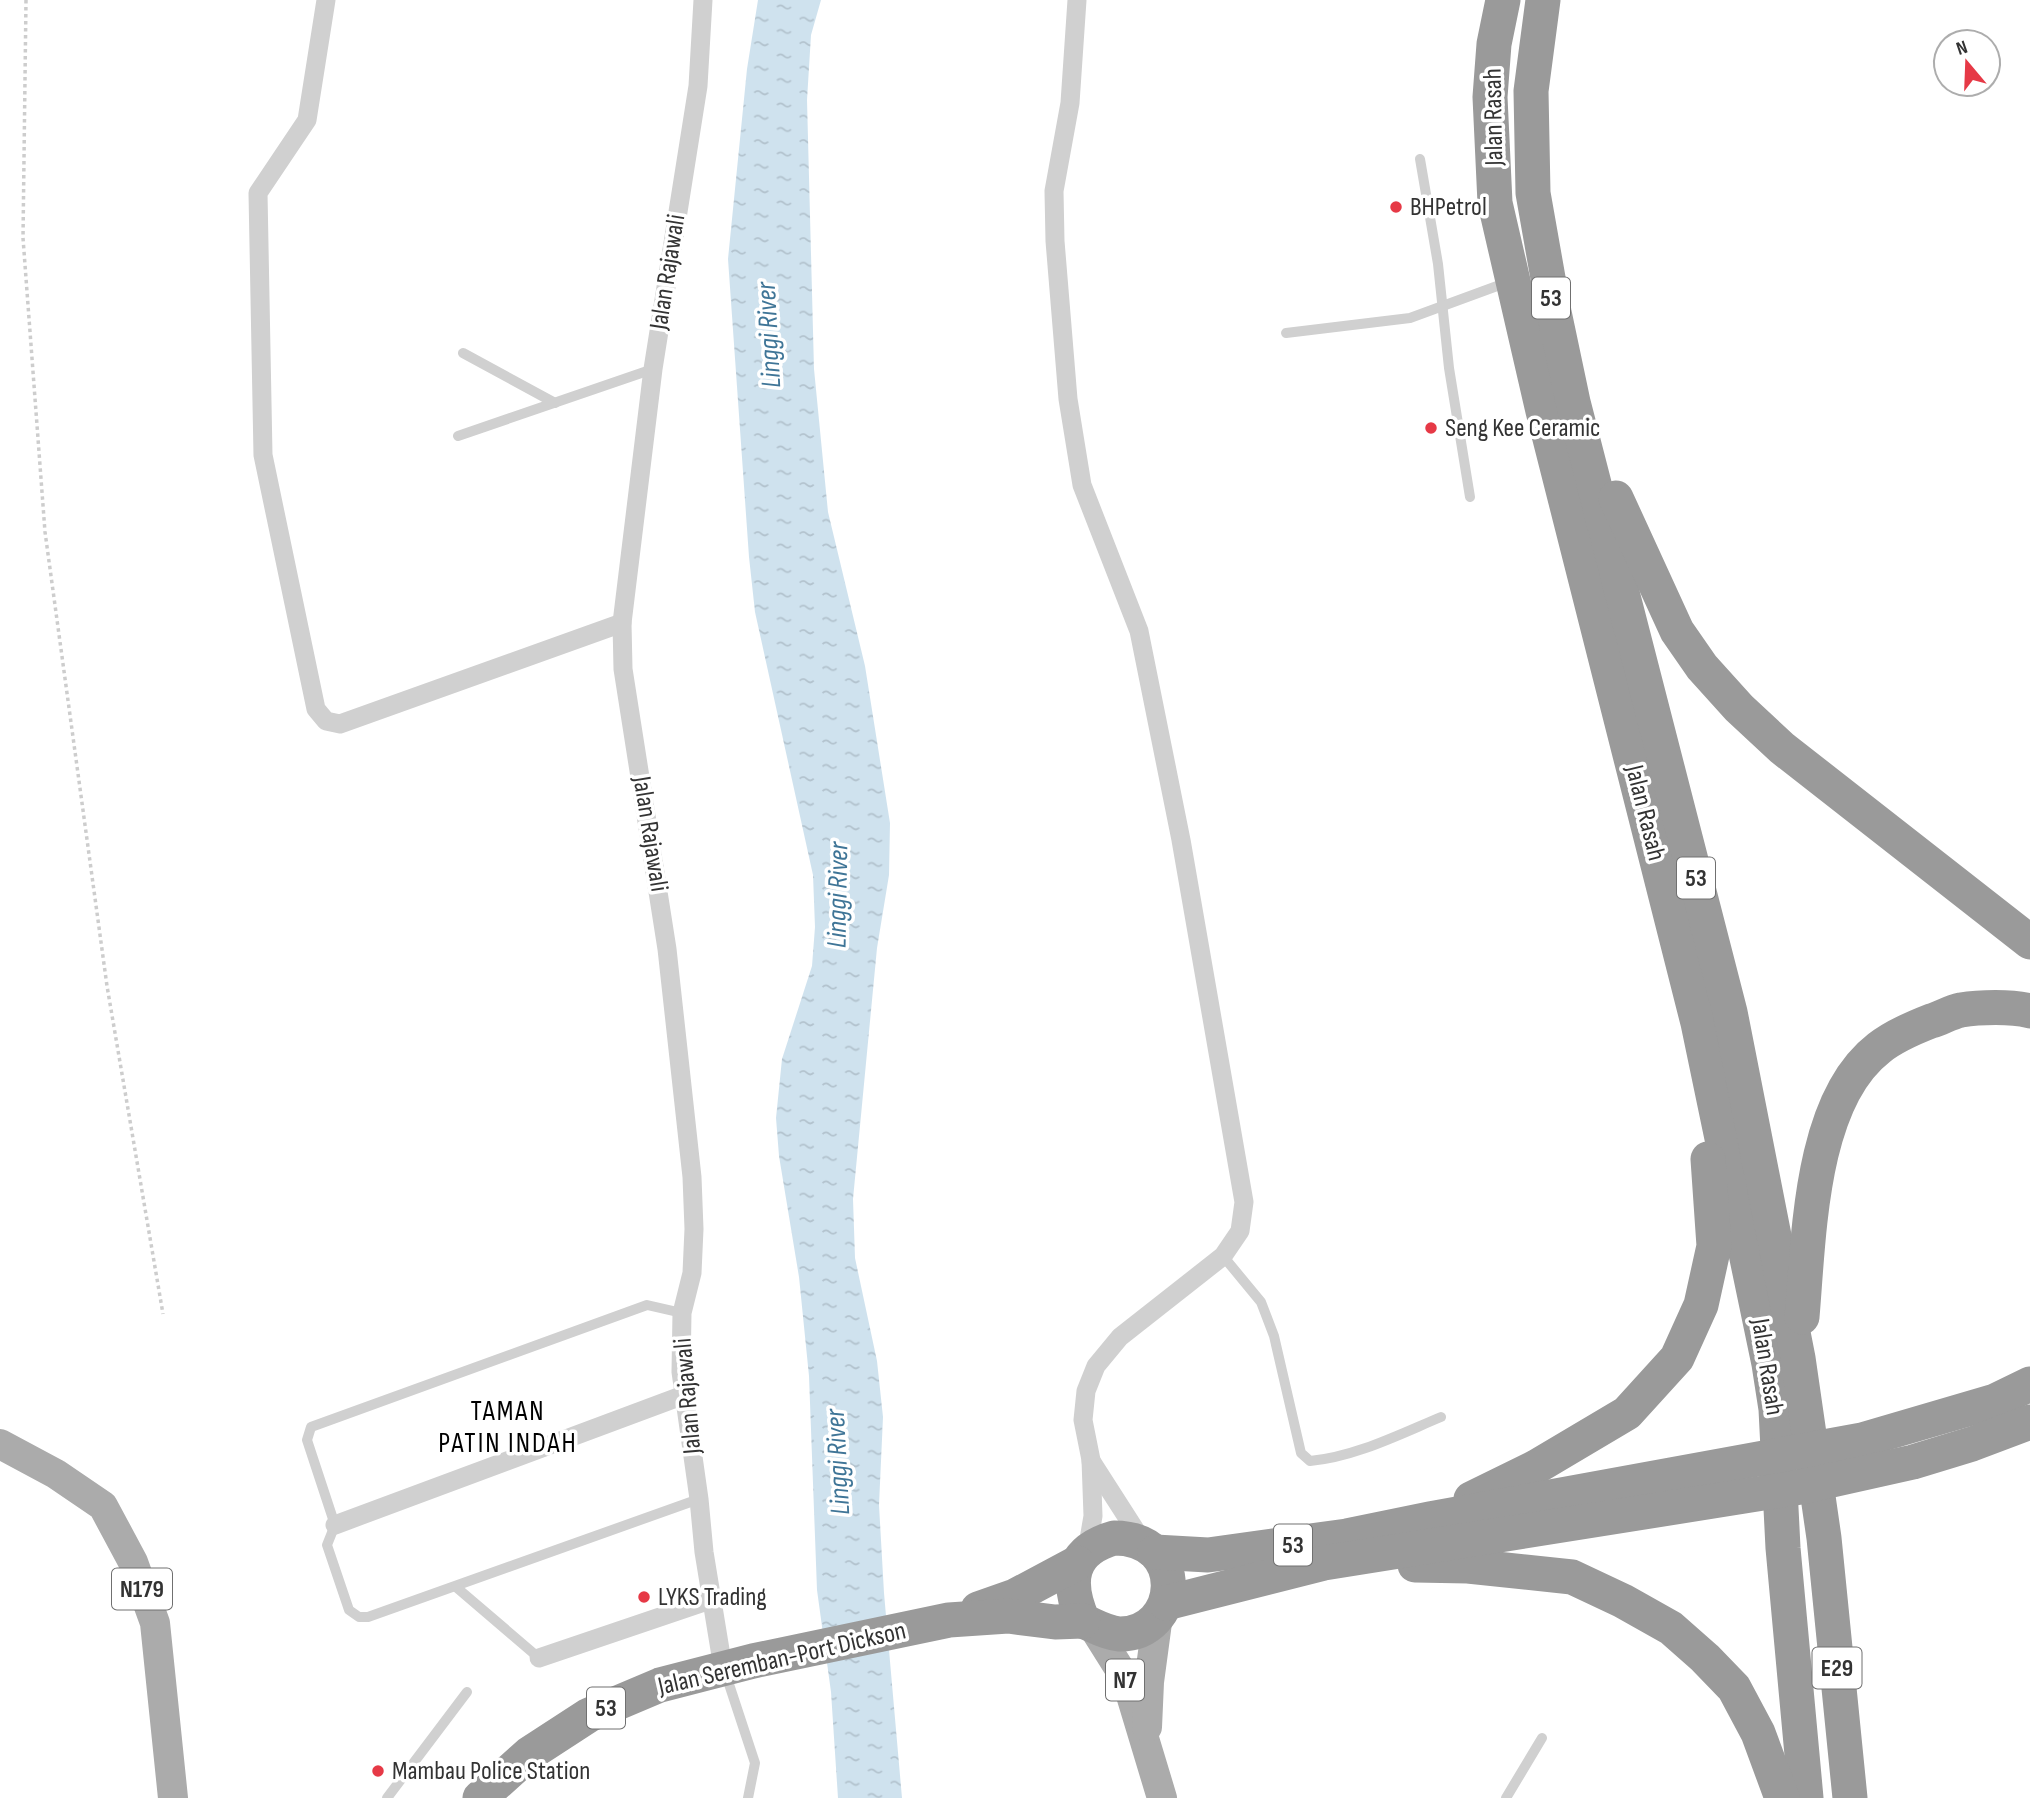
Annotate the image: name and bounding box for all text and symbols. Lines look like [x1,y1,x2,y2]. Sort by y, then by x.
north arrow [1932,28,2002,98]
text: N [1953,36,1970,61]
street label: Jalan Rasah [1478,68,1510,167]
place label: BHPetrol [1410,192,1487,223]
marker: BHPetrol [1388,199,1404,215]
street label: Jalan Rajawali [643,212,692,333]
road number: 53 [1532,278,1570,318]
water label: Linggi River [750,280,788,389]
place label: Seng Kee Ceramic [1445,413,1600,444]
marker: Seng Kee Ceramic [1423,420,1439,436]
street label: Jalan Rasah [1618,761,1672,864]
street label: Jalan Rajawali [625,773,674,894]
water label: Linggi River [821,841,855,948]
road number: 53 [1677,858,1715,898]
street label: Jalan Rasah [1744,1315,1790,1418]
street label: Jalan Rajawali [667,1337,709,1456]
district label: TAMAN PATIN INDAH [438,1395,578,1460]
water label: Linggi River [819,1407,857,1516]
road number: 53 [1274,1525,1312,1566]
road number: N179 [112,1568,172,1610]
place label: LYKS Trading [658,1582,767,1613]
marker: LYKS Trading [636,1589,652,1605]
street label: Jalan Seremban-Port Dickson [654,1615,909,1703]
road number: E29 [1812,1648,1862,1688]
road number: N7 [1106,1660,1144,1700]
road number: 53 [587,1688,625,1728]
place label: Mambau Police Station [392,1756,590,1787]
marker: Mambau Police Station [370,1763,386,1779]

